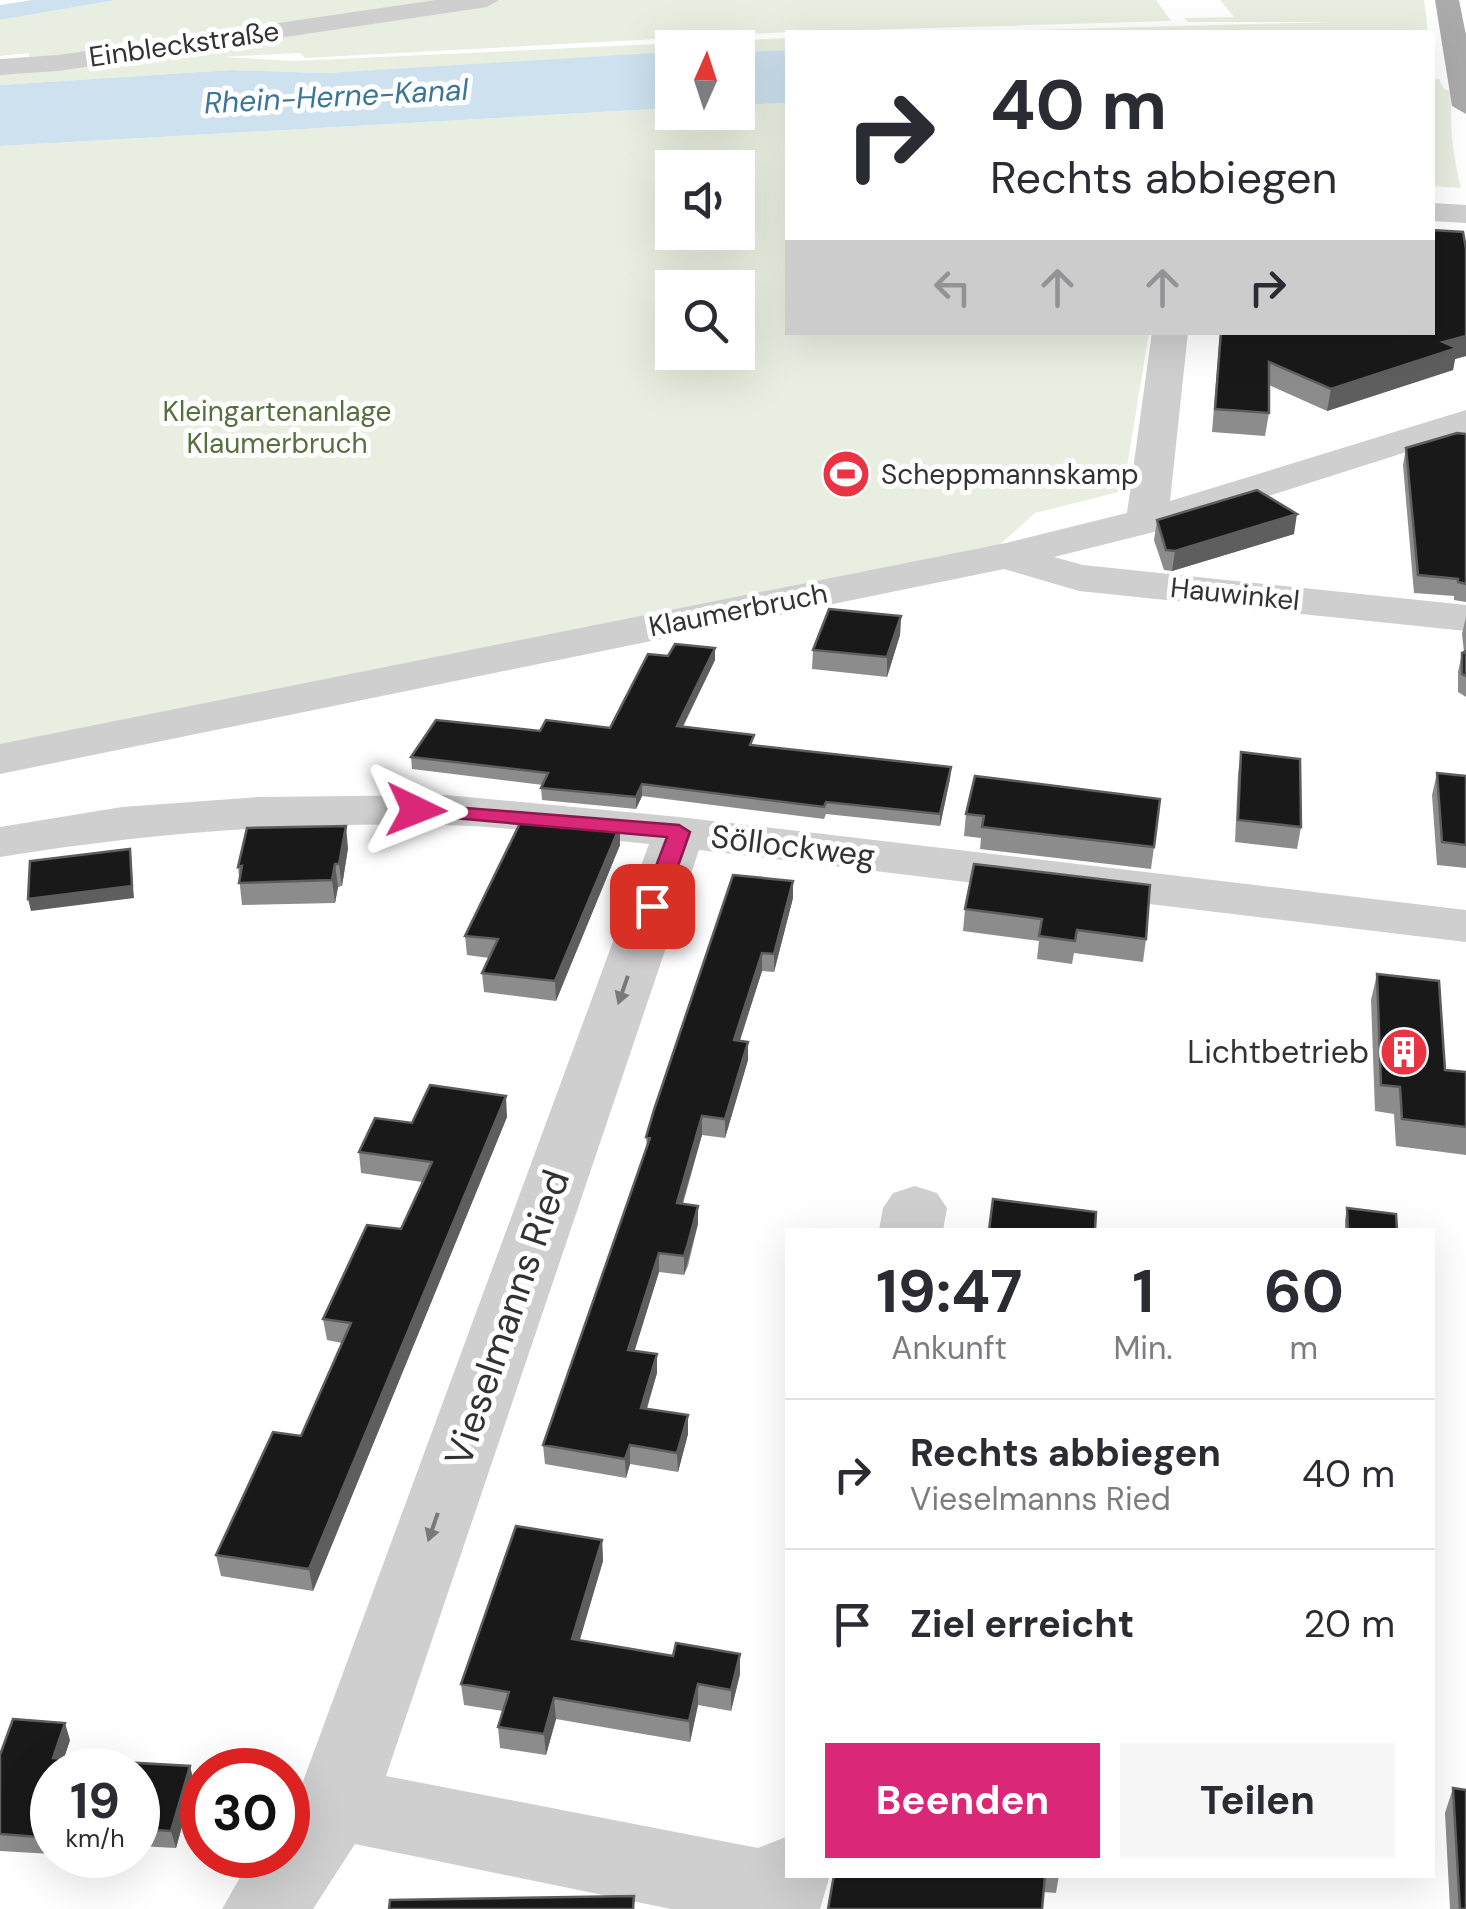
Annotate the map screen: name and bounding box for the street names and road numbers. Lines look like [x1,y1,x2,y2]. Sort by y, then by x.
street label: Einbleckstraße [87,12,281,76]
street label: Hauwinkel [1169,569,1301,619]
street label: Klaumerbruch [646,575,830,645]
street label: Söllockweg [709,815,877,877]
street label: Vieselmanns Ried [433,1163,581,1473]

